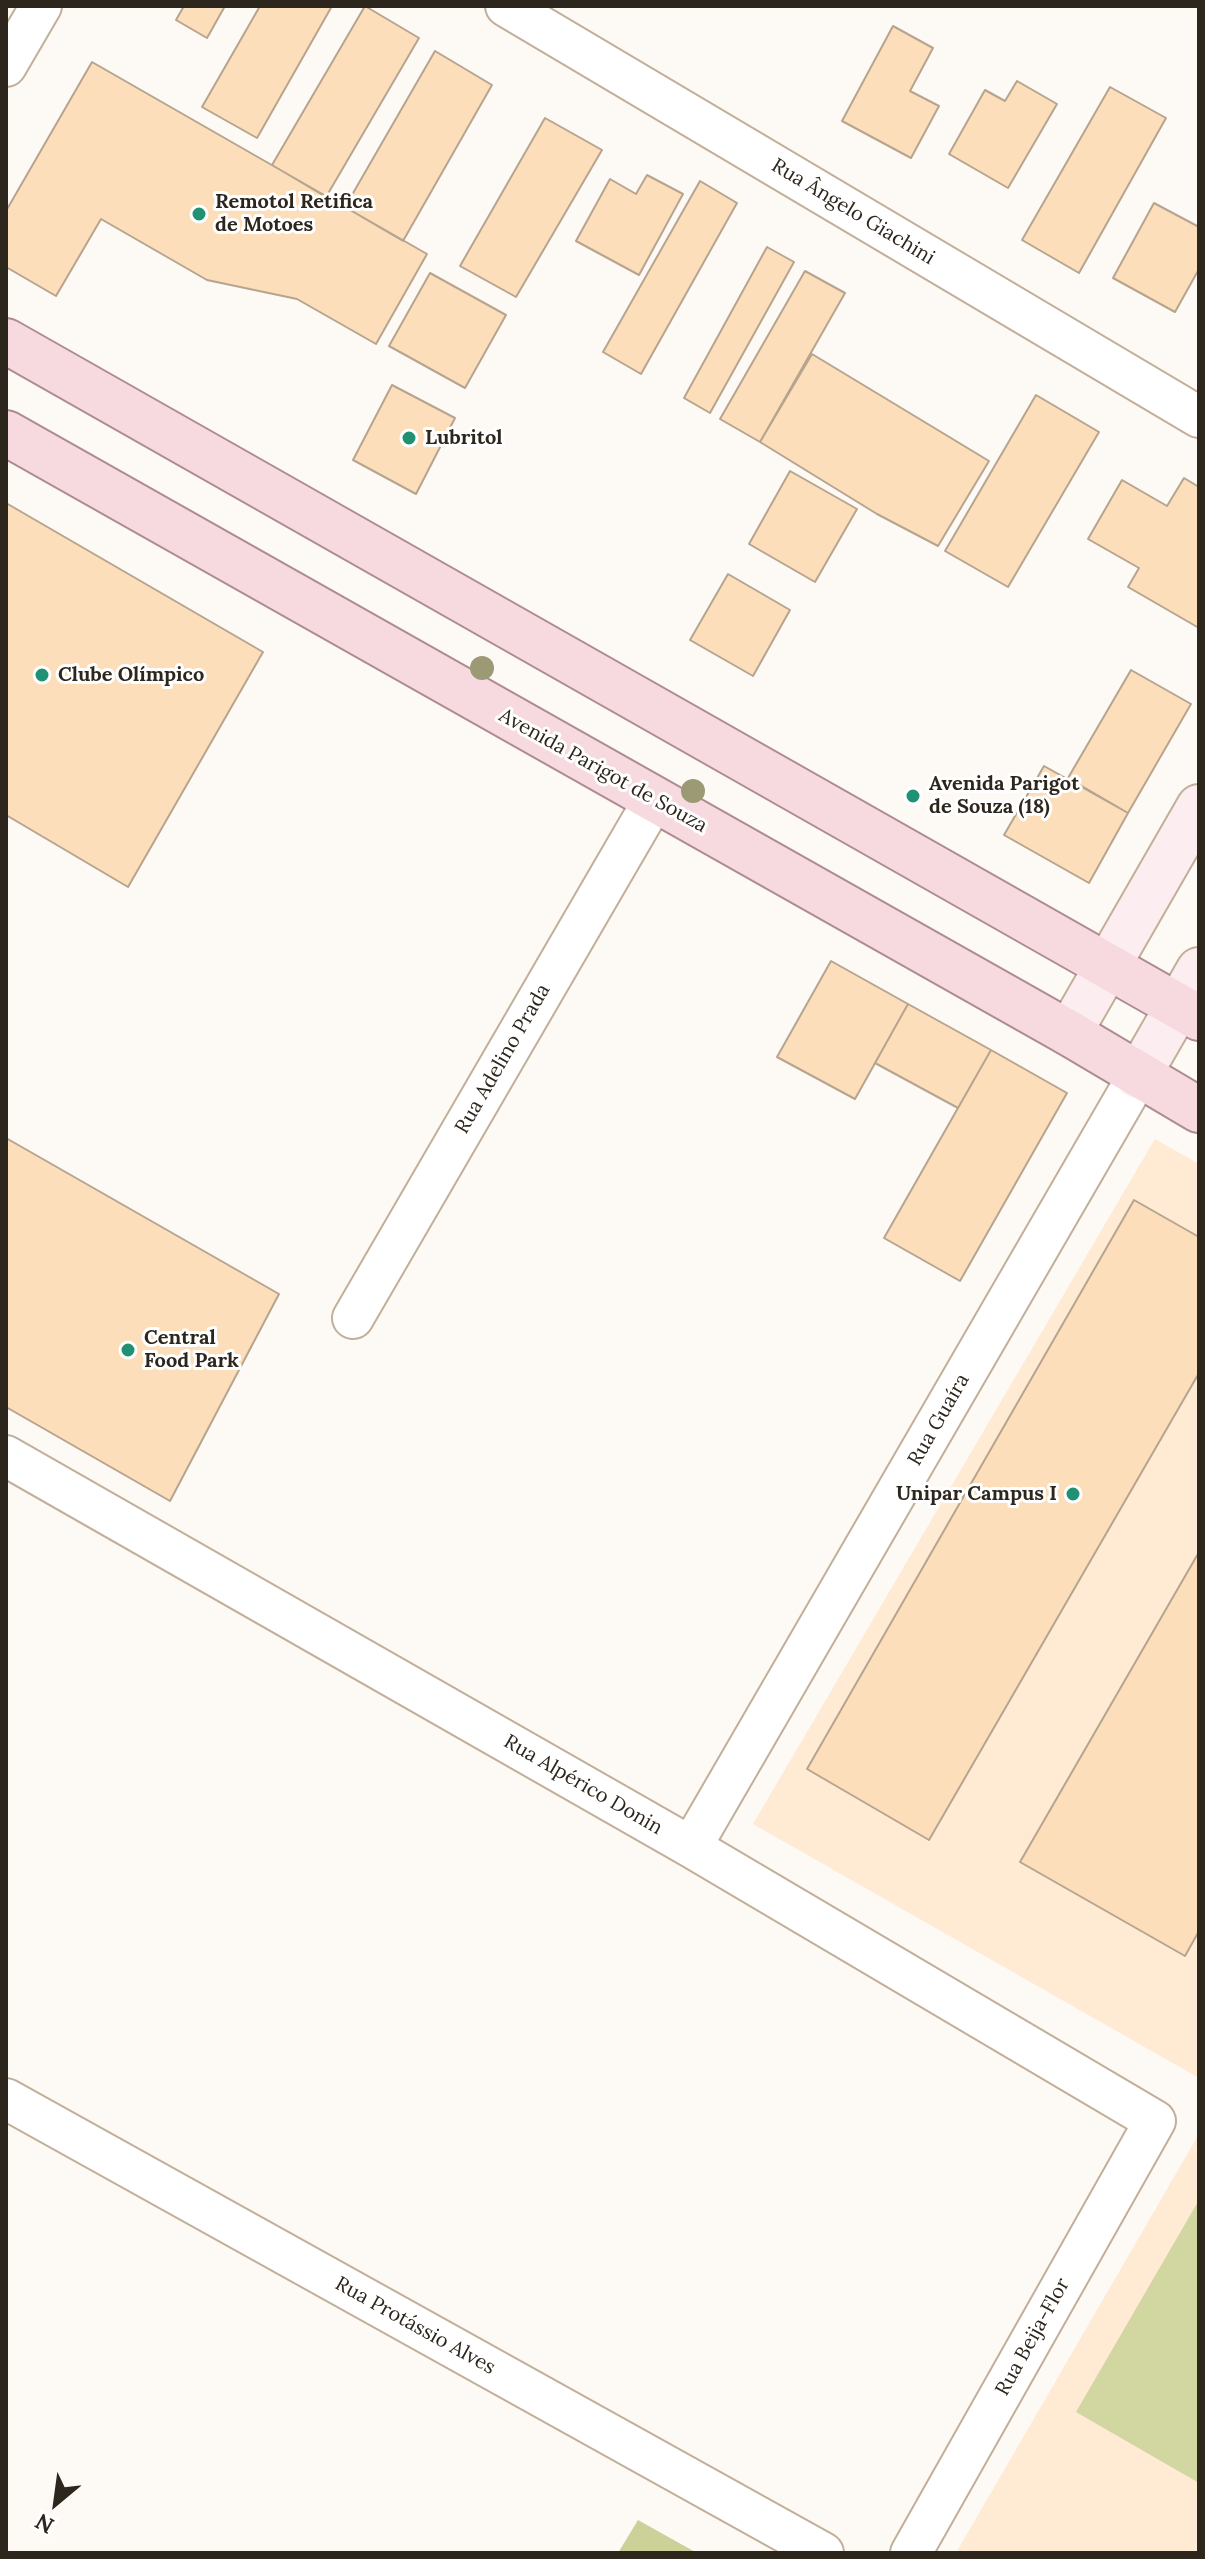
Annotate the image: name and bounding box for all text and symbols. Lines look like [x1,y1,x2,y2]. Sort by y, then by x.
street label: Rua Ângelo Giachini [767,154,939,270]
place label: Remotol Retifica de Motoes [215,190,373,237]
marker: Remotol Retifica de Motoes [190,205,208,223]
place label: Lubritol [425,426,503,450]
marker: Lubritol [400,429,418,447]
place label: Clube Olímpico [58,663,204,687]
marker: Clube Olímpico [33,666,51,684]
street label: Avenida Parigot de Souza [495,704,711,838]
place label: Avenida Parigot de Souza (18) [929,772,1079,819]
marker: Avenida Parigot de Souza (18) [904,787,922,805]
street label: Rua Adelino Prada [450,980,556,1138]
place label: Central Food Park [144,1326,239,1373]
marker: Central Food Park [119,1341,137,1359]
street label: Rua Guaíra [903,1370,975,1470]
place label: Unipar Campus I [896,1482,1057,1506]
marker: Unipar Campus I [1064,1485,1082,1503]
street label: Rua Alpérico Donin [499,1730,667,1840]
street label: Rua Protássio Alves [331,2272,499,2380]
street label: Rua Beija-Flor [991,2274,1075,2400]
north arrow [16,2463,96,2543]
text: N [30,2508,59,2540]

